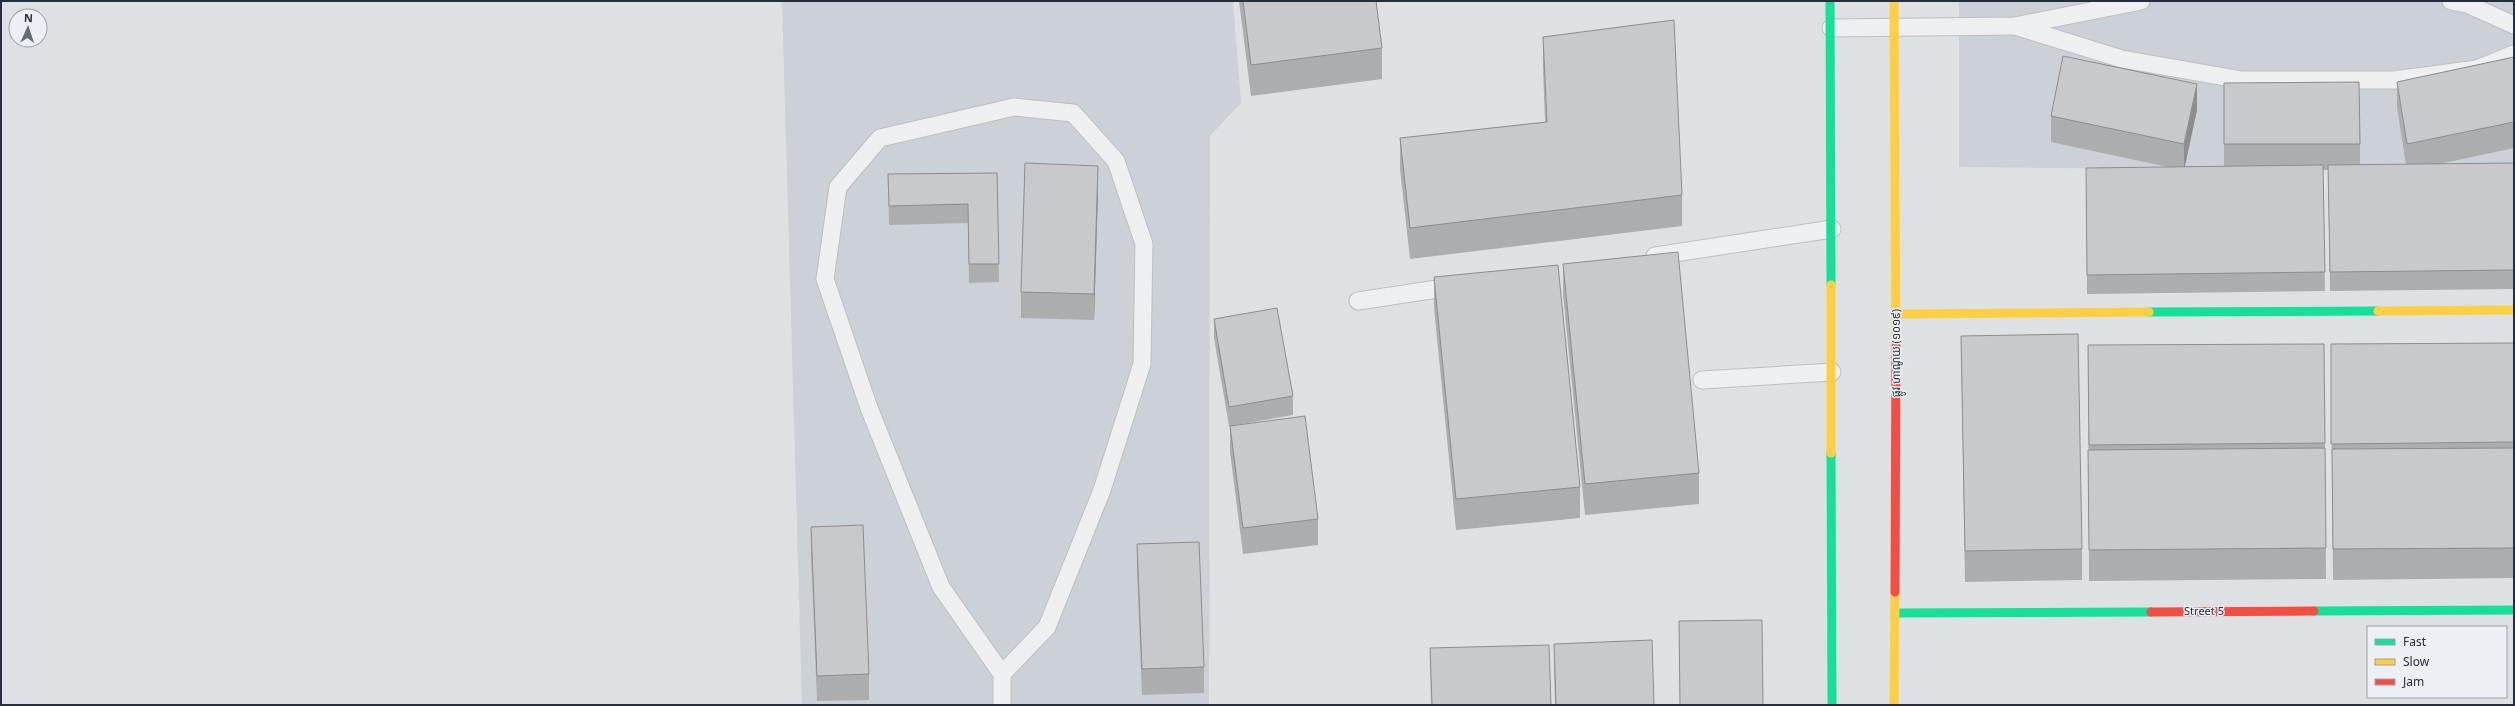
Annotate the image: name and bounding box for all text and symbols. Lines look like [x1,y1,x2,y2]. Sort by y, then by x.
north arrow [8,8,48,48]
text: N [24,10,33,25]
street label: ផ្លូវ ហាណូយ (១០១៩) [1888,309,1906,397]
street label: Street 5 [2184,603,2224,618]
legend [2367,626,2507,698]
text: Fast [2403,633,2427,650]
text: Slow [2403,653,2430,670]
text: Jam [2402,673,2424,690]

